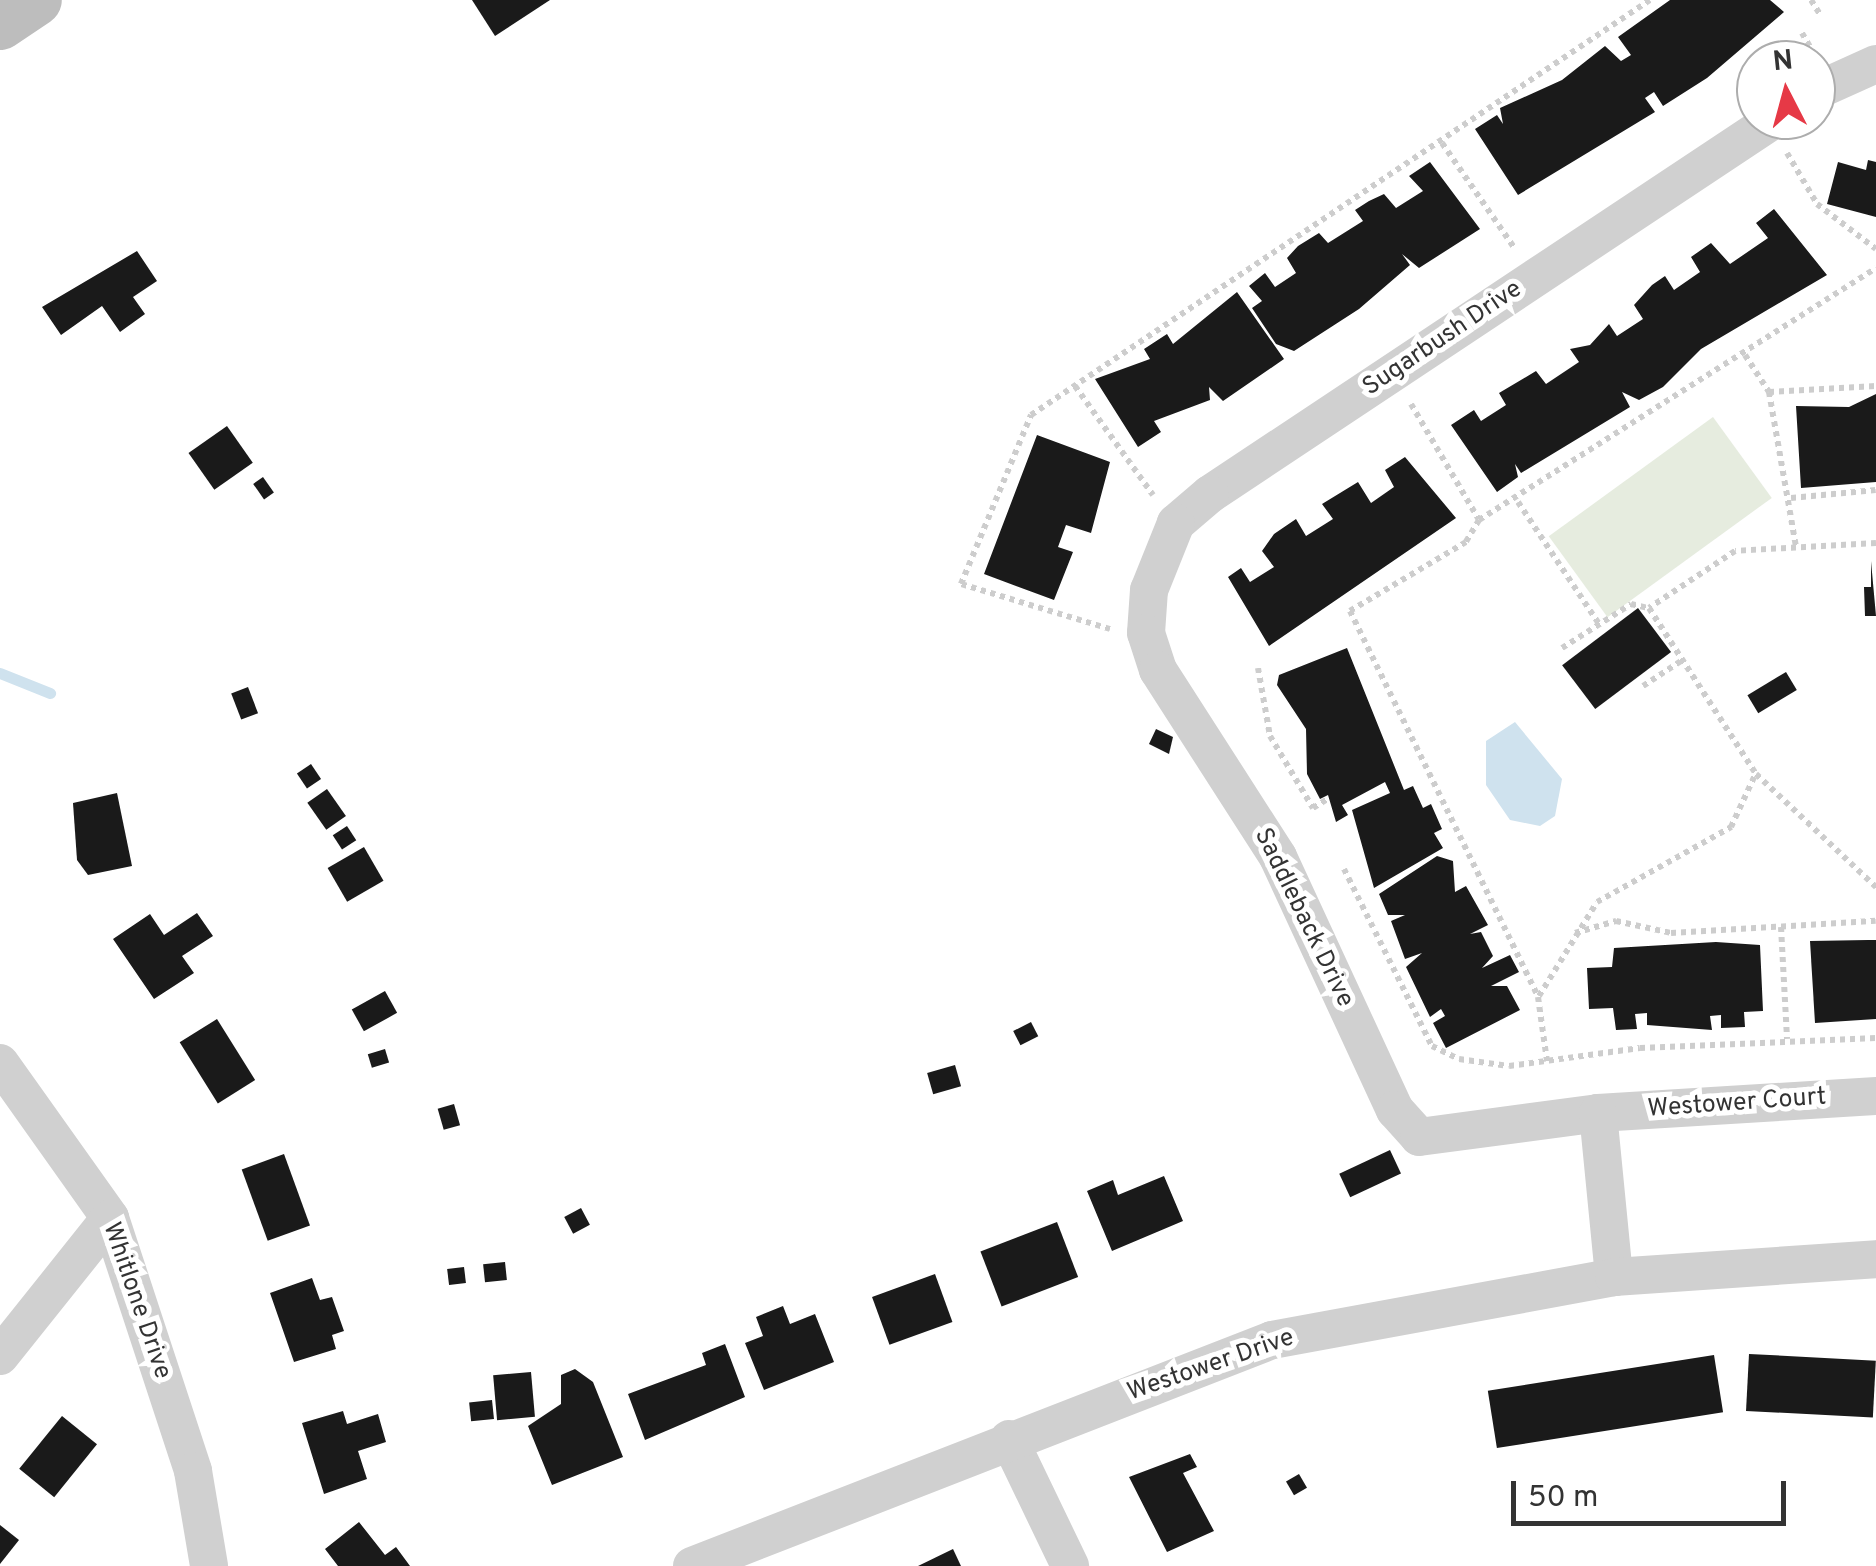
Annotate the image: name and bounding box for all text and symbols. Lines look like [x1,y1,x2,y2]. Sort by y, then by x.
north arrow [1736,40,1836,140]
text: N [1771,43,1795,81]
street label: Sugarbush Drive [1358,275,1528,403]
street label: Saddleback Drive [1247,824,1359,1012]
street label: Westower Court [1647,1083,1827,1125]
street label: Whitlone Drive [95,1219,177,1383]
street label: Westower Drive [1124,1323,1298,1409]
scale bar [1516,1461,1791,1523]
text: 50 m [1528,1480,1598,1517]

